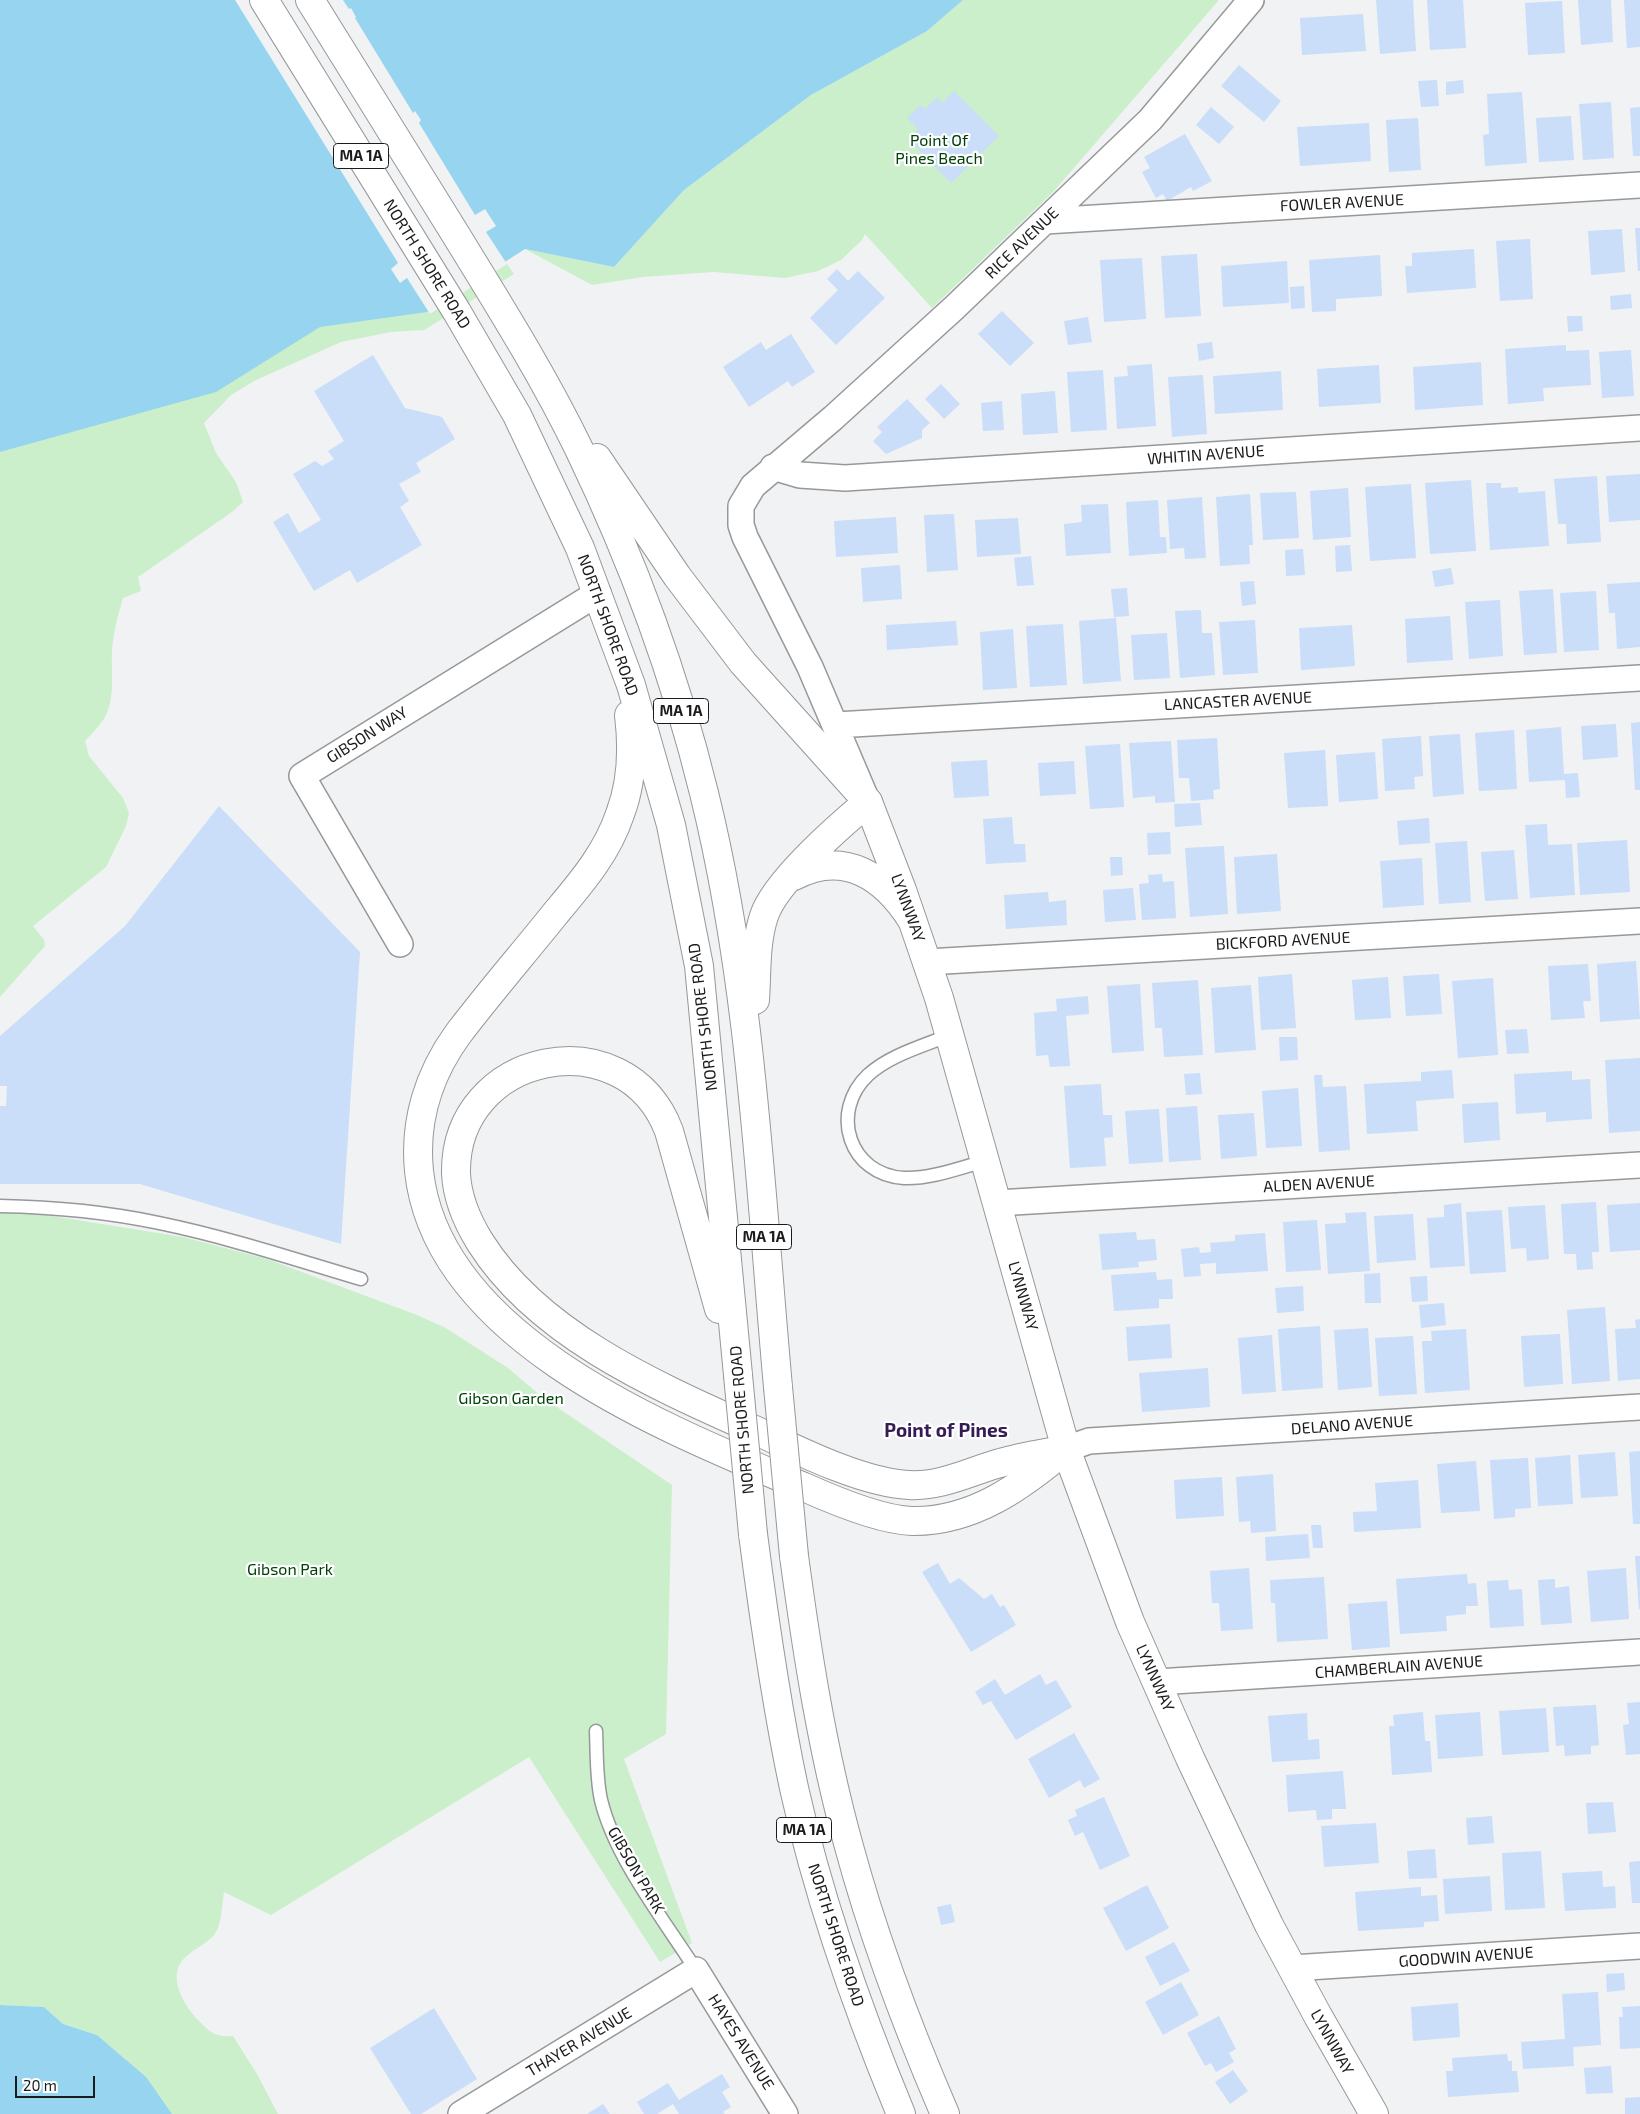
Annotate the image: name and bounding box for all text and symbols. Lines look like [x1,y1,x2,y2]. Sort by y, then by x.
park label: Point Of Pines Beach [895,131,983,169]
road number: MA 1A [334,144,388,168]
street label: FOWLER AVENUE [1280,190,1404,216]
street label: NORTH SHORE ROAD [379,196,475,332]
street label: RICE AVENUE [981,203,1063,283]
street label: WHITIN AVENUE [1147,441,1265,469]
street label: NORTH SHORE ROAD [573,552,643,698]
street label: LANCASTER AVENUE [1163,688,1313,714]
road number: MA 1A [654,698,708,724]
street label: GIBSON WAY [323,703,411,767]
street label: LYNNWAY [887,871,929,945]
street label: BICKFORD AVENUE [1215,928,1351,954]
street label: NORTH SHORE ROAD [684,942,722,1092]
street label: ALDEN AVENUE [1263,1171,1375,1197]
road number: MA 1A [736,1224,792,1250]
street label: LYNNWAY [1004,1259,1042,1333]
street label: NORTH SHORE ROAD [726,1345,758,1495]
park label: Gibson Garden [458,1389,564,1409]
street label: DELANO AVENUE [1290,1411,1414,1439]
district label: Point of Pines [884,1420,1008,1442]
park label: Gibson Park [247,1560,333,1580]
street label: LYNNWAY [1132,1641,1178,1715]
street label: CHAMBERLAIN AVENUE [1314,1652,1484,1682]
road number: MA 1A [776,1818,832,1842]
street label: GIBSON PARK [603,1823,669,1917]
street label: NORTH SHORE ROAD [804,1861,868,2009]
street label: GOODWIN AVENUE [1398,1943,1534,1971]
street label: HAYES AVENUE [704,1991,778,2093]
street label: THAYER AVENUE [523,2003,635,2081]
street label: LYNNWAY [1306,2006,1358,2078]
scale bar [18,2066,98,2098]
text: 20 m [23,2076,57,2094]

